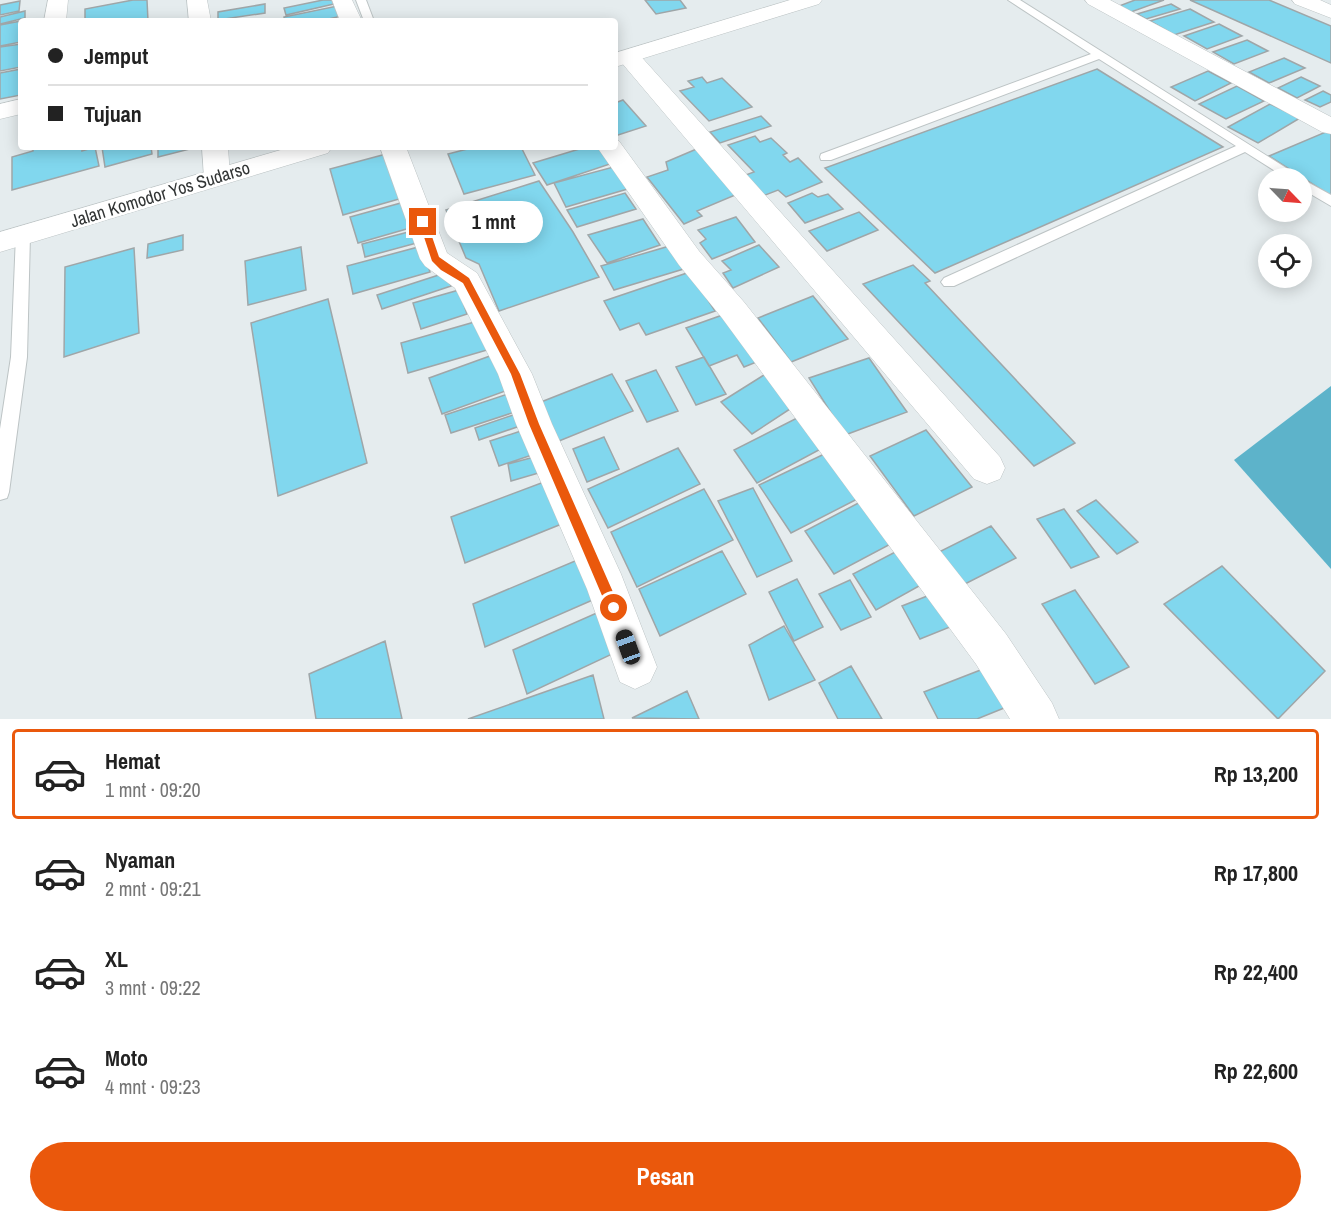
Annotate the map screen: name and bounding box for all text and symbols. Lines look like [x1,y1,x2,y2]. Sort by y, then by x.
text: Jemput [84,41,148,71]
text: Tujuan [84,99,142,129]
street label: Jalan Komodor Yos Sudarso [67,155,253,233]
north arrow [1258,168,1312,222]
map controls [1258,168,1312,288]
callout: 1 mnt [444,201,543,243]
route end [409,208,436,235]
text: 1 mnt [472,208,515,235]
button: locate [1258,234,1312,288]
route start [600,594,627,621]
car [613,627,643,667]
text: Hemat [105,746,160,776]
icon: car [33,747,87,801]
text: Rp 13,200 [1214,759,1298,789]
text: 1 mnt · 09:20 [105,776,201,803]
text: Nyaman [105,845,175,875]
icon: car [33,846,87,900]
text: Rp 17,800 [1214,858,1298,888]
text: 2 mnt · 09:21 [105,875,201,902]
text: XL [105,944,128,974]
icon: car [33,945,87,999]
text: Rp 22,400 [1214,957,1298,987]
text: 3 mnt · 09:22 [105,974,201,1001]
text: Moto [105,1043,148,1073]
icon: car [33,1044,87,1098]
text: Rp 22,600 [1214,1056,1298,1086]
text: 4 mnt · 09:23 [105,1073,201,1100]
button: Pesan [30,1142,1301,1211]

